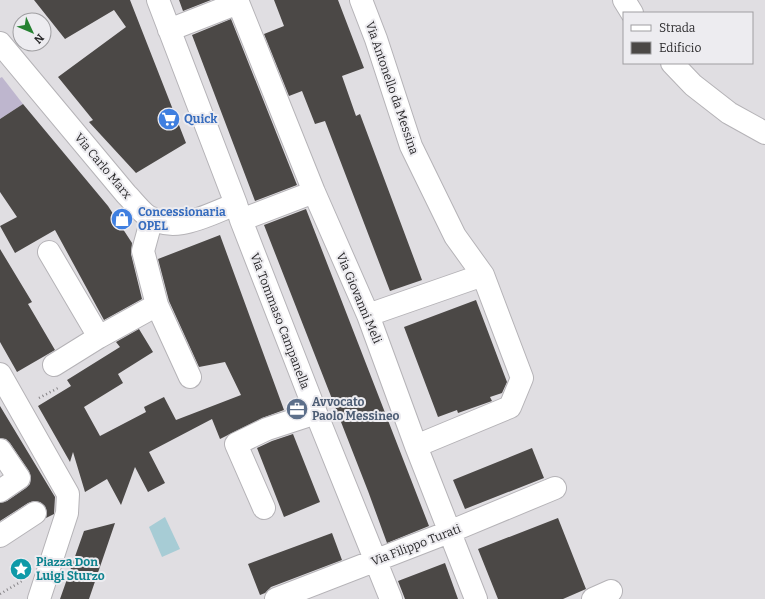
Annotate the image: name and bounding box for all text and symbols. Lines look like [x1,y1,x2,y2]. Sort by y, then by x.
north arrow [12,12,52,52]
legend [623,12,753,64]
street label: Via Antonello da Messina [363,20,421,157]
text: Strada [659,21,696,35]
text: N [31,31,46,47]
text: Edificio [659,41,701,55]
supermarket icon: Quick [156,106,182,132]
place label: Quick [184,112,218,126]
street label: Via Carlo Marx [72,131,135,202]
place label: Concessionaria OPEL [138,205,226,233]
shop icon: Concessionaria OPEL [109,206,135,232]
street label: Via Tommaso Campanella [248,251,313,391]
street label: Via Giovanni Meli [334,251,385,346]
place label: Avvocato Paolo Messineo [312,395,399,423]
office icon: Avvocato Paolo Messineo [284,396,310,422]
street label: Via Filippo Turati [369,521,463,568]
place label: Piazza Don Luigi Sturzo [36,555,105,583]
place icon: Piazza Don Luigi Sturzo [8,556,34,582]

